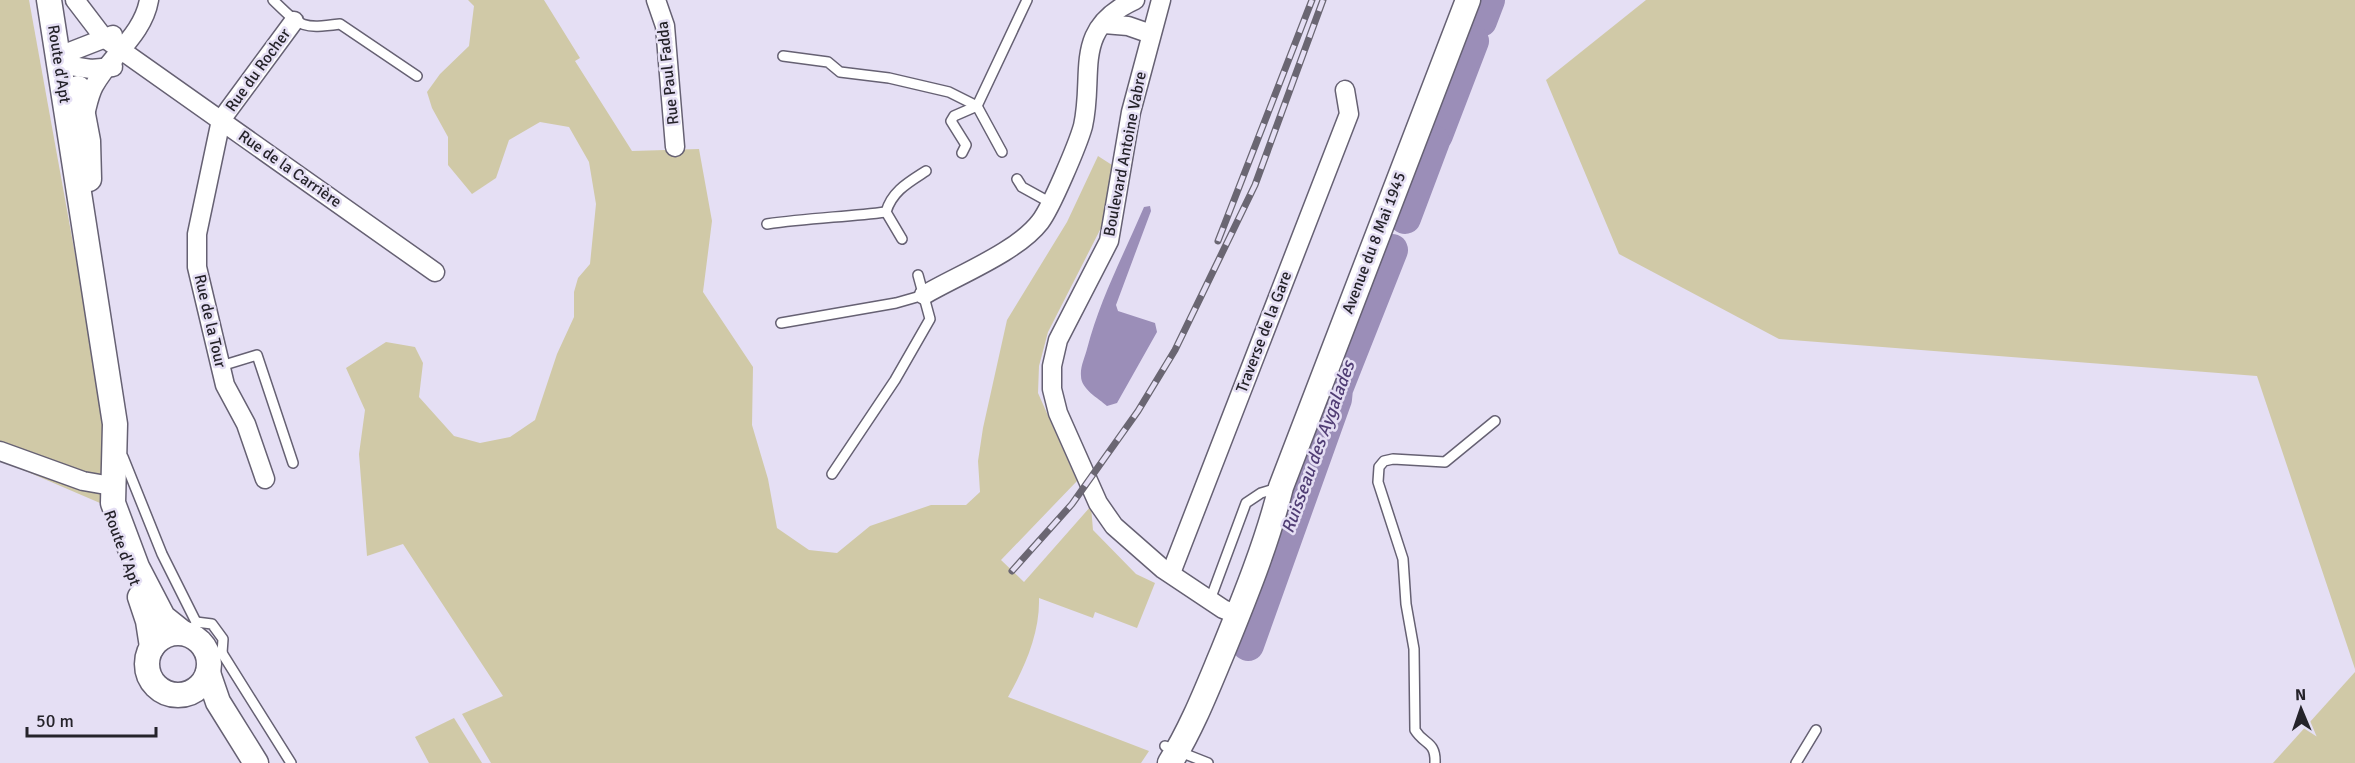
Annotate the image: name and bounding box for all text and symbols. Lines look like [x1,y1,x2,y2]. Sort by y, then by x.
street label: Rue Paul Fadda [653,20,683,126]
street label: Route d'Apt [43,23,75,105]
street label: Rue du Rocher [221,24,295,116]
street label: Boulevard Antoine Vabre [1099,70,1151,238]
street label: Rue de la Carrière [234,126,346,212]
street label: Avenue du 8 Mai 1945 [1338,169,1410,317]
street label: Traverse de la Gare [1232,268,1296,396]
street label: Rue de la Tour [190,272,230,370]
water label: Ruisseau des Aygalades [1277,356,1360,536]
street label: Route d'Apt [99,507,145,589]
north arrow [2271,679,2331,739]
text: N [2295,685,2306,705]
scale bar [27,700,156,738]
text: 50 m [36,710,74,732]

